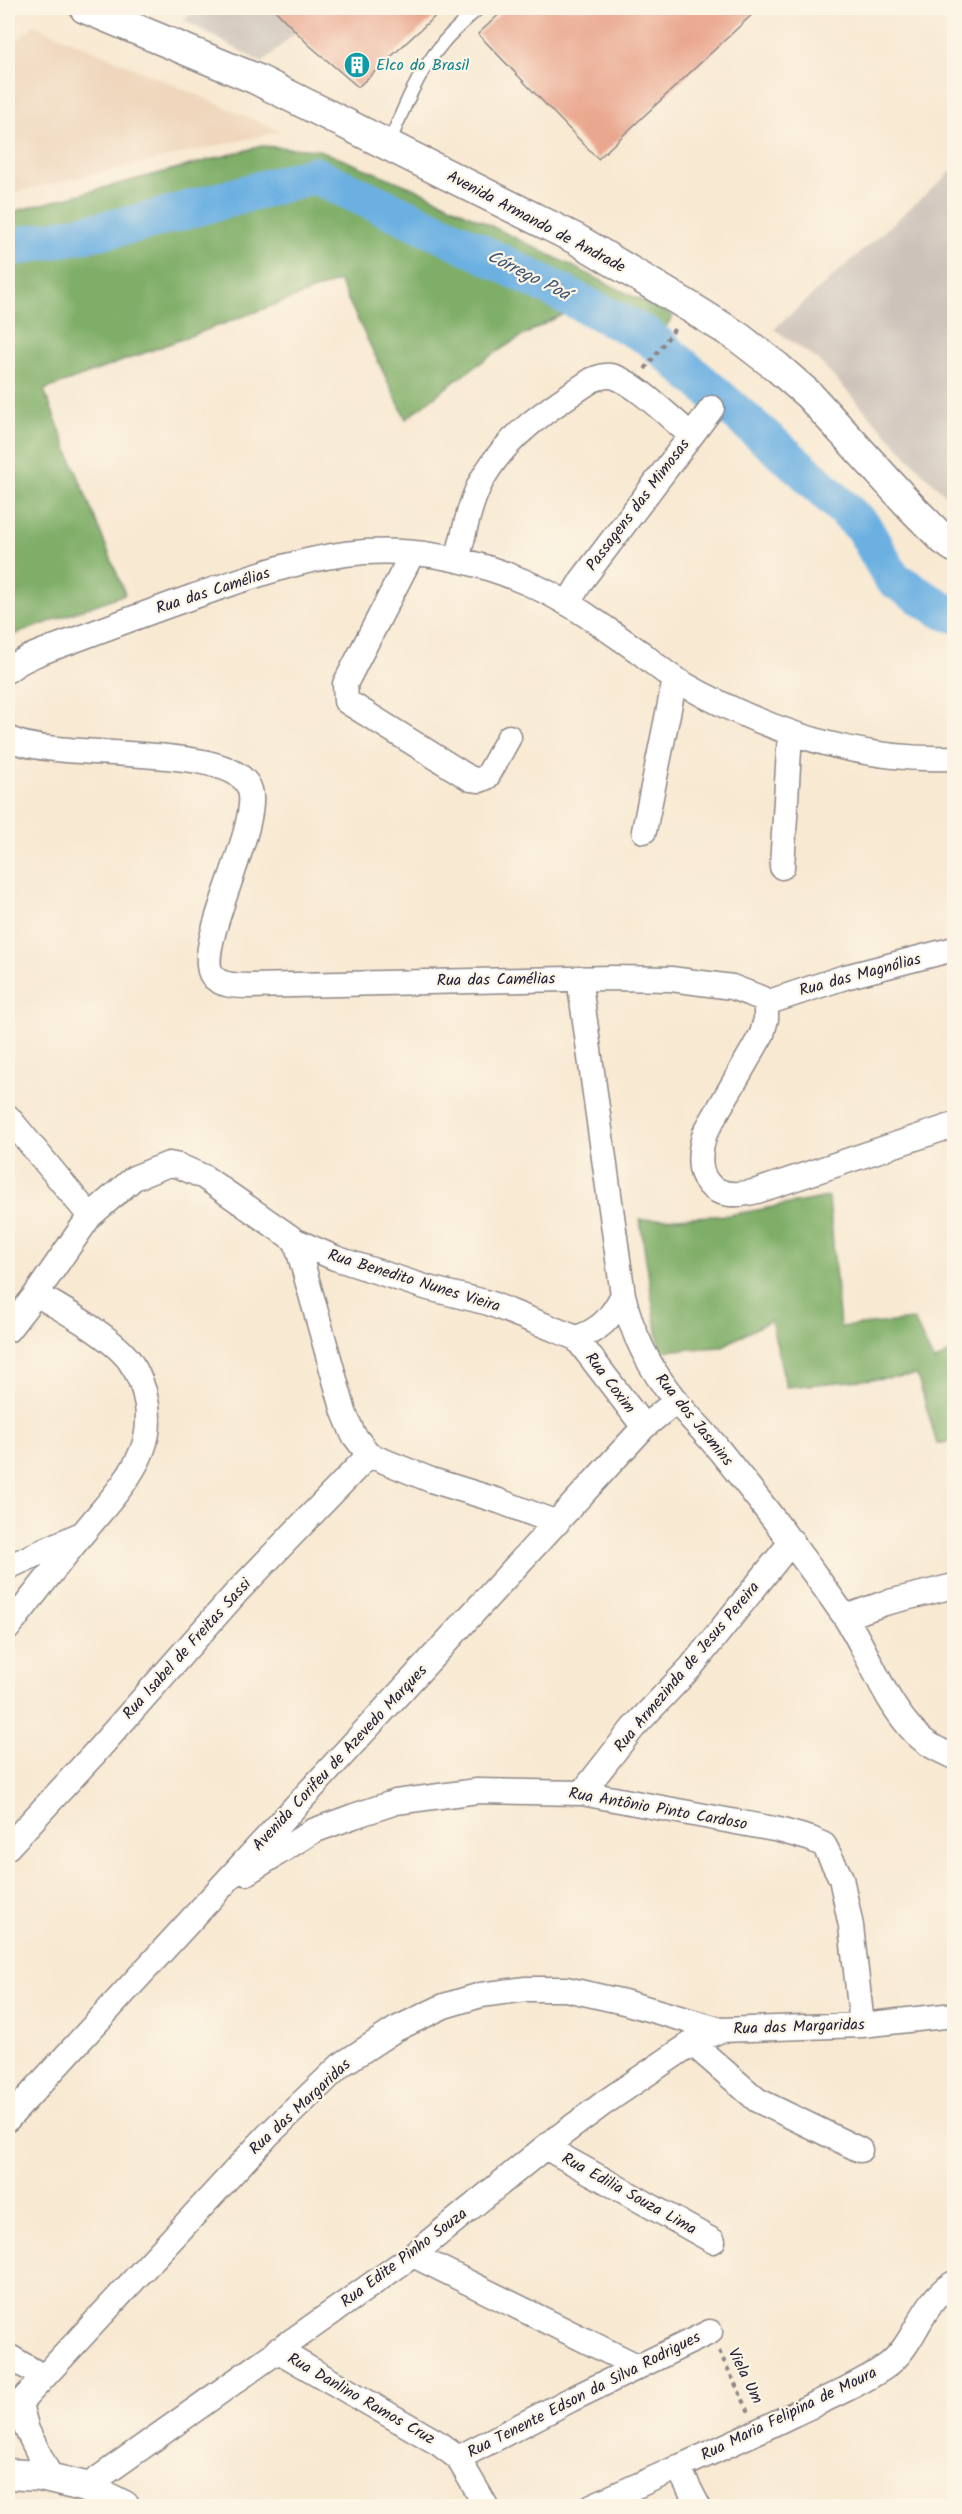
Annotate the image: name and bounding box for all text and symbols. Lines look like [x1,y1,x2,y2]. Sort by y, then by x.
building icon: Elco do Brasil [342,50,372,80]
place label: Elco do Brasil [376,53,469,78]
street label: Avenida Armando de Andrade [442,164,630,280]
water label: Córrego Poá [482,243,579,312]
street label: Passagens das Mimosas [580,433,696,576]
street label: Rua das Camélias [153,561,273,621]
street label: Rua das Magnólias [796,947,924,1003]
street label: Rua das Camélias [437,966,556,994]
street label: Rua Benedito Nunes Vieira [325,1243,503,1319]
street label: Rua Coxim [579,1347,642,1419]
street label: Rua dos Jasmins [649,1368,739,1472]
street label: Rua Isabel de Freitas Sassi [117,1572,258,1725]
street label: Rua Armezinda de Jesus Pereira [608,1576,766,1758]
street label: Avenida Corifeu de Azevedo Marques [247,1659,434,1857]
street label: Rua Antônio Pinto Cardoso [567,1781,749,1837]
street label: Rua das Margaridas [733,2012,865,2042]
street label: Rua das Margaridas [243,2053,357,2161]
street label: Rua Edilia Souza Lima [557,2146,701,2242]
street label: Rua Edite Pinho Souza [335,2202,473,2314]
street label: Rua Tenente Edson da Silva Rodrigues [463,2325,705,2465]
street label: Viela Um [721,2344,769,2409]
street label: Rua Danlino Ramos Cruz [282,2346,440,2452]
street label: Rua Maria Felipina de Moura [697,2360,881,2468]

